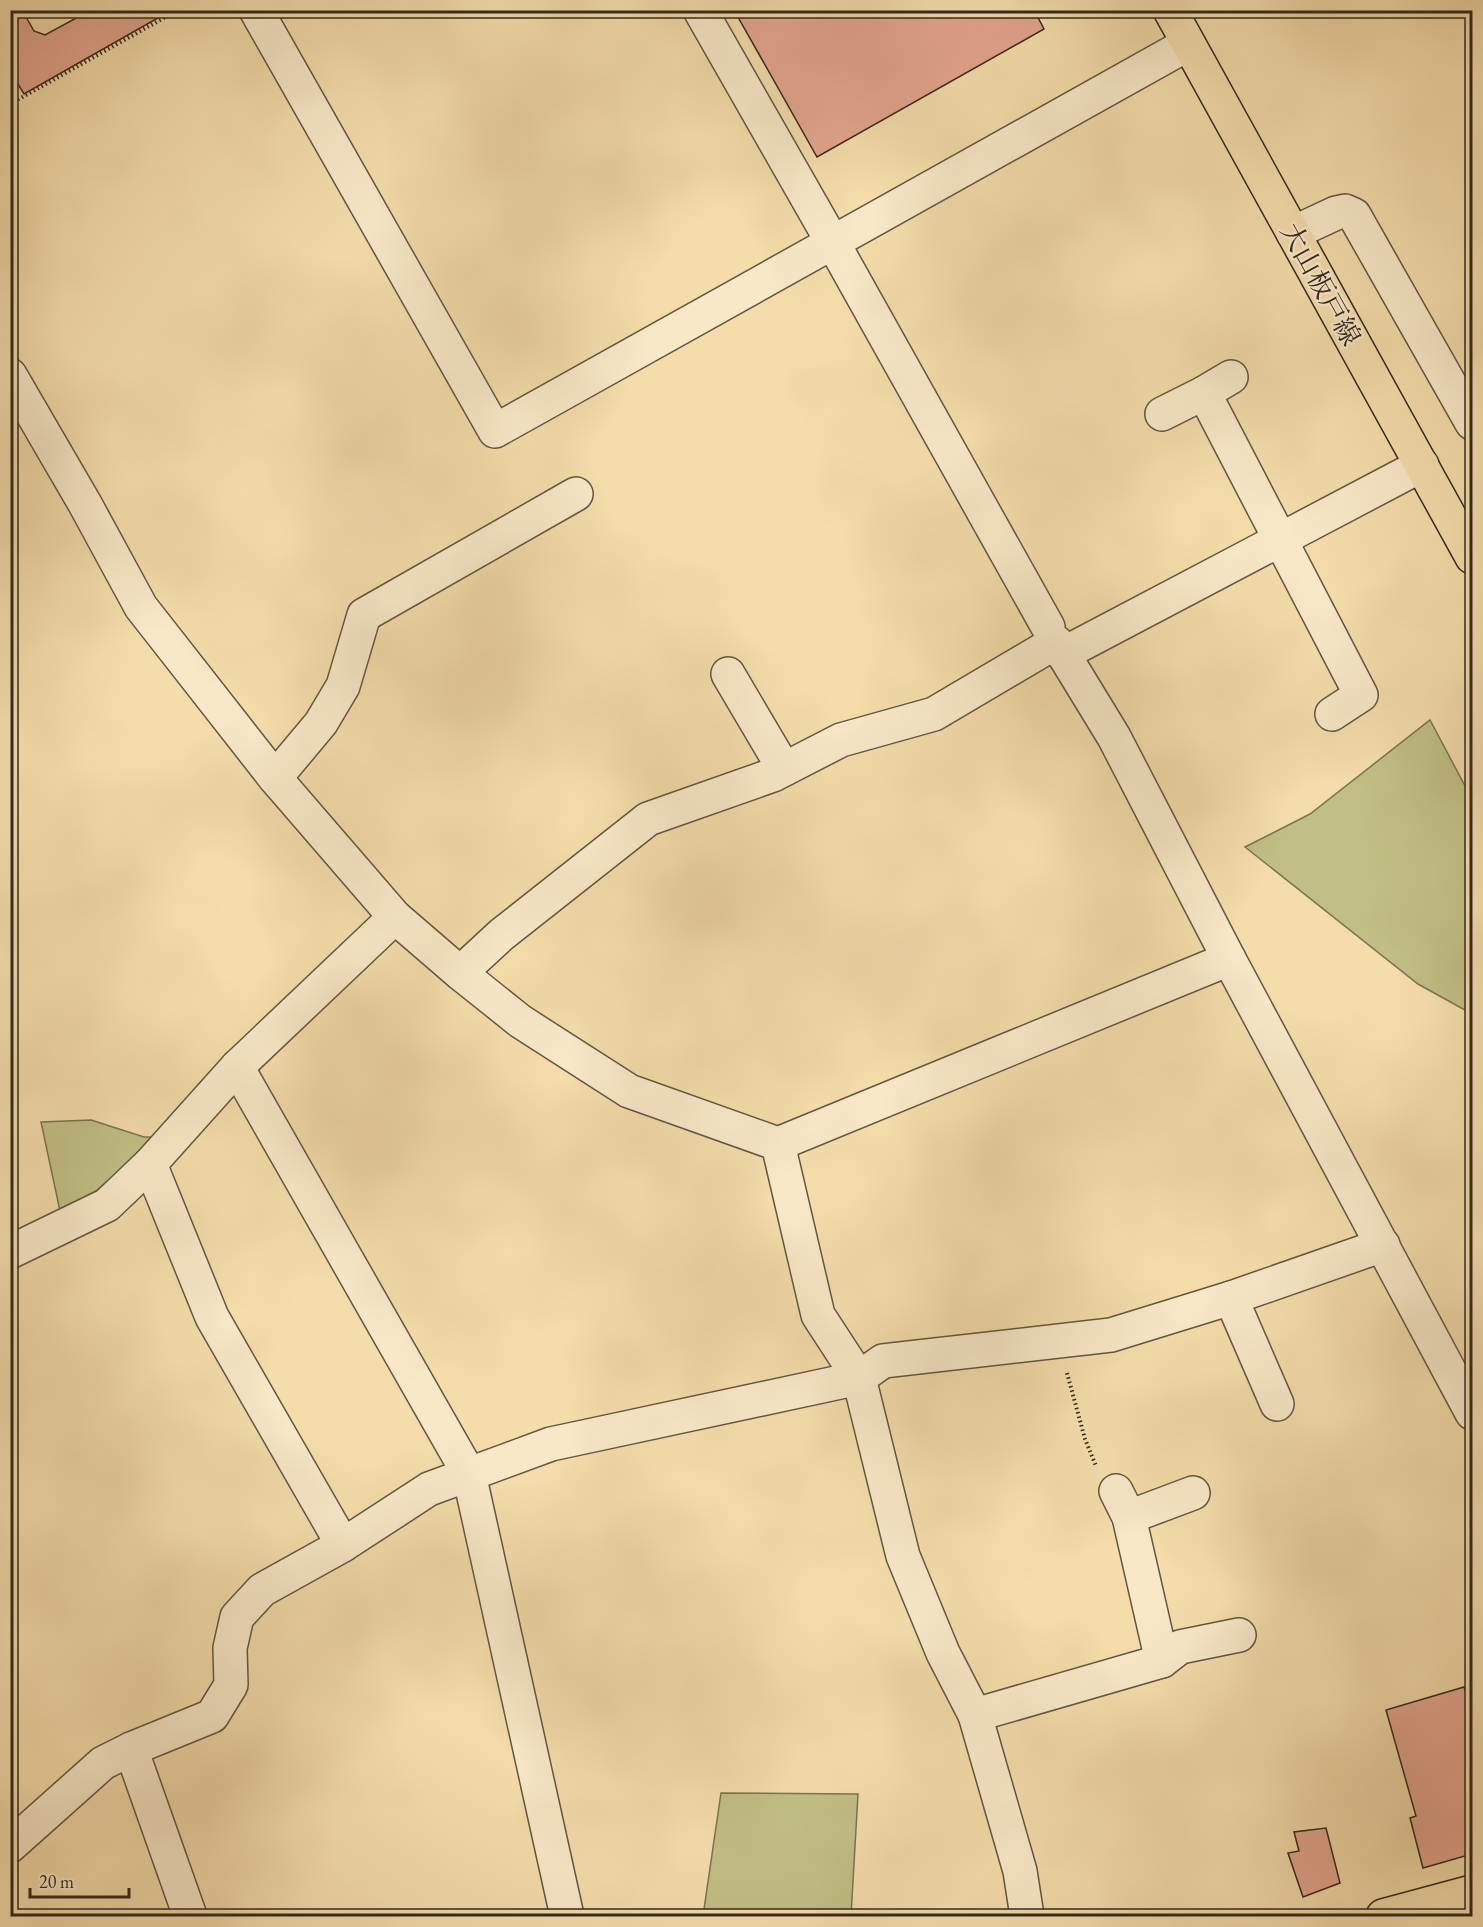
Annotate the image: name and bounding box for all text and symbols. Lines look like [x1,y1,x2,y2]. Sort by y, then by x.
street label: 大山板戸線 [1273,216,1369,352]
scale bar [30,1861,129,1899]
text: 20 m [39,1870,74,1893]

